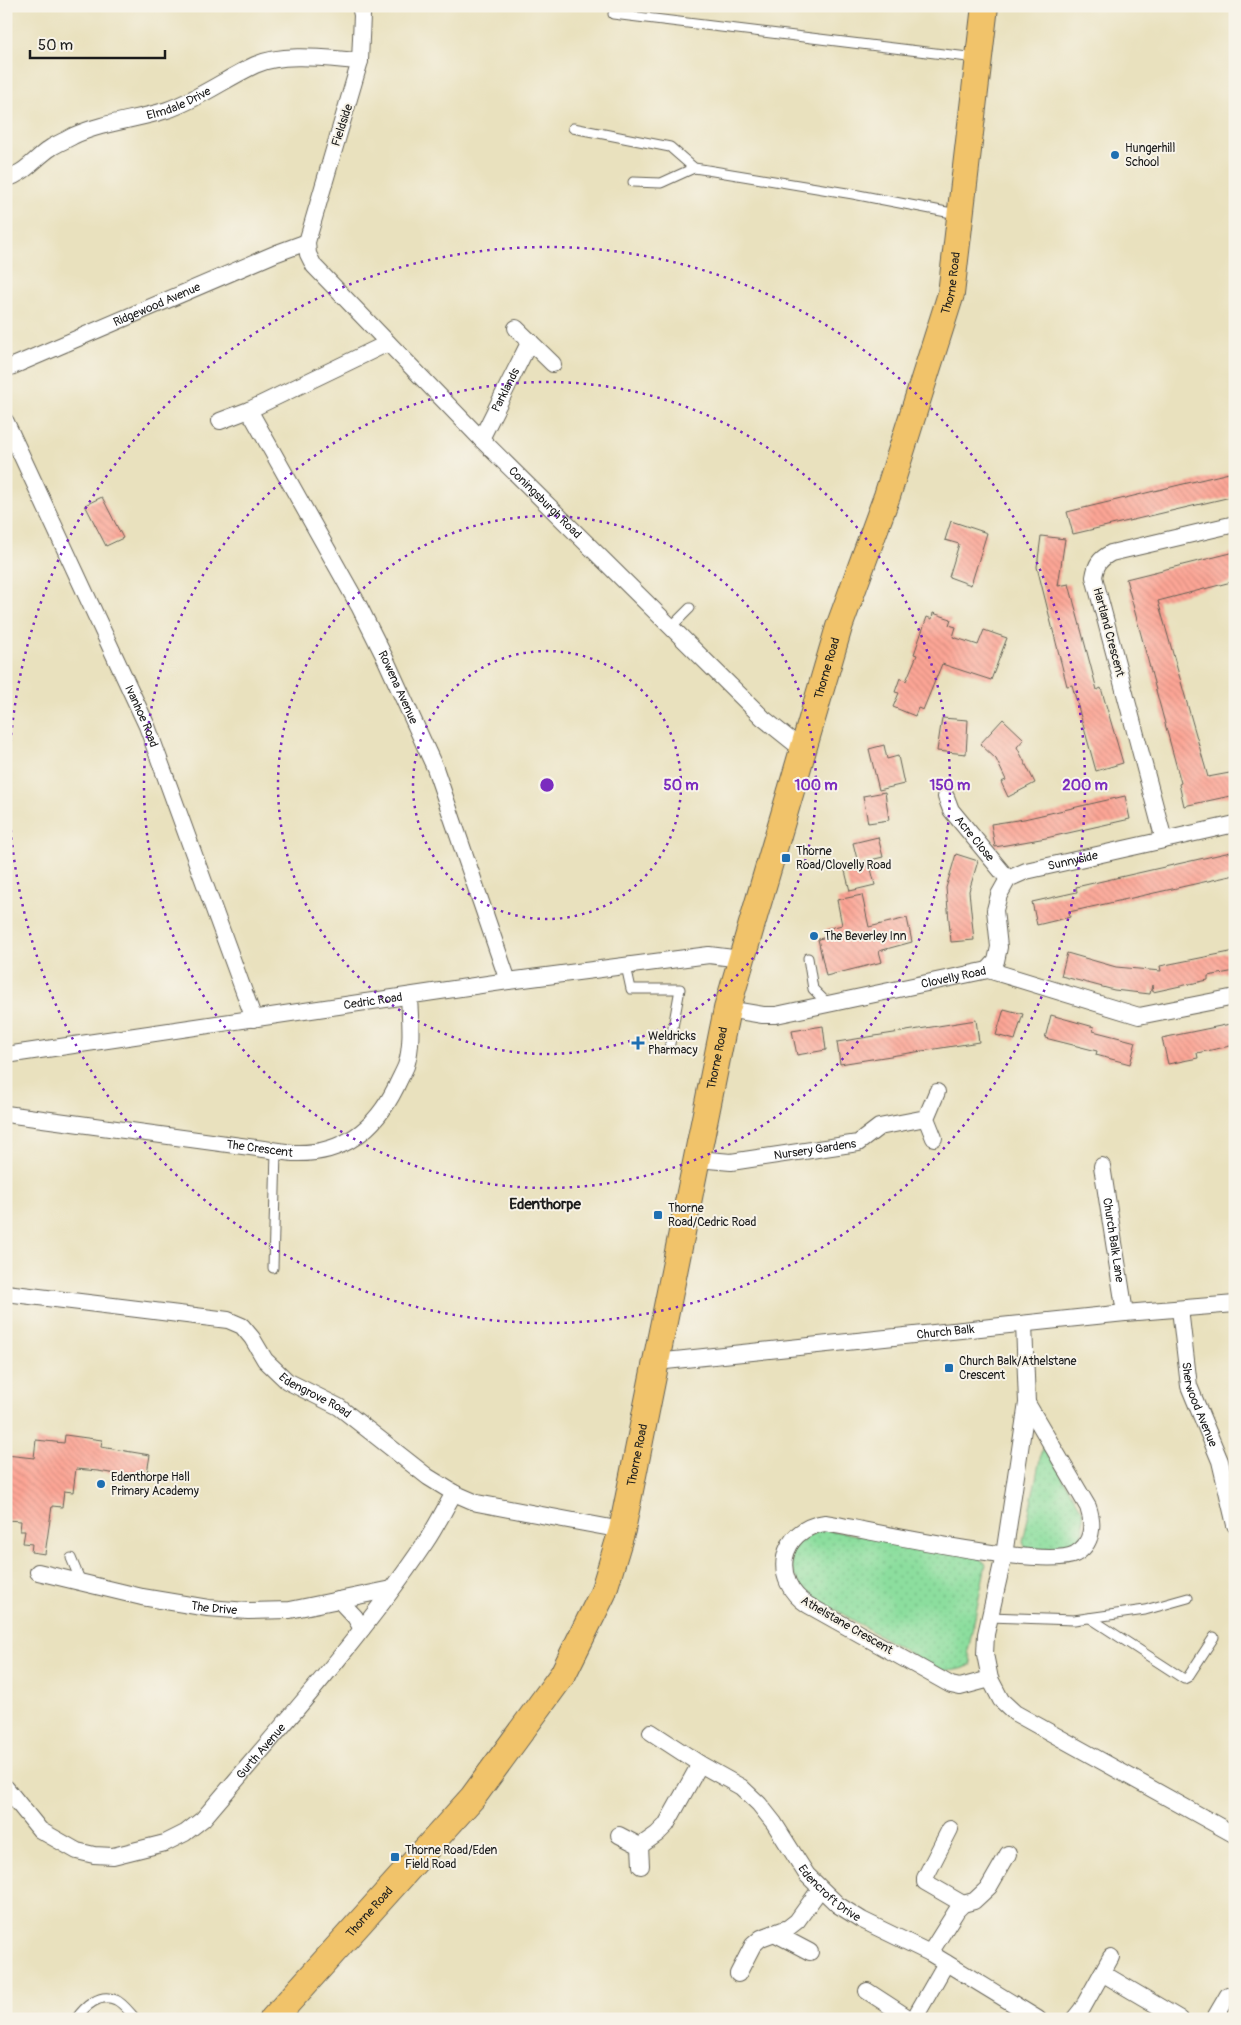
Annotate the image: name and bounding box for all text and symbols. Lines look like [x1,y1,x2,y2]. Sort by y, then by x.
scale bar [30,28,165,60]
text: 50 m [38,36,73,55]
street label: Elmdale Drive [145,84,214,123]
street label: Fieldside [329,102,356,148]
place label: Hungerhill School [1125,141,1175,170]
marker: Hungerhill School [1109,149,1121,161]
street label: Thorne Road [938,251,964,316]
street label: Ridgewood Avenue [111,280,203,330]
street label: Parklands [489,365,524,415]
street label: Coningsburgh Road [505,464,584,542]
street label: Hartland Crescent [1089,586,1128,678]
street label: Thorne Road [811,636,844,701]
street label: Rowena Avenue [375,648,421,727]
street label: Ivanhoe Road [121,683,161,750]
centre of rings [538,776,556,794]
text: 50 m [664,776,698,795]
text: 100 m [795,776,837,795]
text: 150 m [930,776,970,795]
text: 200 m [1062,776,1108,795]
street label: Acre Close [951,813,997,865]
place label: Thorne Road/Clovelly Road [796,844,892,873]
street label: Sunnyside [1046,848,1099,874]
marker: Thorne Road/Clovelly Road [780,852,792,864]
place label: The Beverley Inn [824,929,907,944]
marker: The Beverley Inn [808,930,820,942]
street label: Clovelly Road [920,964,988,992]
street label: Cedric Road [343,990,404,1013]
street label: Thorne Road [704,1025,731,1090]
place label: Weldricks Pharmacy [648,1029,698,1058]
marker: Weldricks Pharmacy [632,1037,644,1049]
street label: Nursery Gardens [773,1136,858,1163]
street label: The Crescent [225,1137,294,1161]
district label: Edenthorpe [509,1195,581,1214]
street label: Church Balk Lane [1099,1197,1127,1284]
place label: Thorne Road/Cedric Road [668,1201,756,1230]
marker: Thorne Road/Cedric Road [652,1209,664,1221]
street label: Church Balk [916,1322,975,1343]
place label: Church Balk/Athelstane Crescent [959,1354,1076,1383]
street label: Sherwood Avenue [1178,1361,1220,1449]
marker: Church Balk/Athelstane Crescent [943,1362,955,1374]
street label: Edengrove Road [275,1370,354,1422]
street label: Thorne Road [624,1422,651,1487]
place label: Edenthorpe Hall Primary Academy [111,1470,199,1499]
marker: Edenthorpe Hall Primary Academy [95,1478,107,1490]
street label: Athelstane Crescent [798,1593,896,1658]
street label: The Drive [190,1598,238,1618]
street label: Gurth Avenue [233,1721,289,1782]
place label: Thorne Road/Eden Field Road [405,1843,497,1872]
marker: Thorne Road/Eden Field Road [389,1851,401,1863]
street label: Edencroft Drive [794,1862,863,1925]
street label: Thorne Road [343,1884,397,1941]

